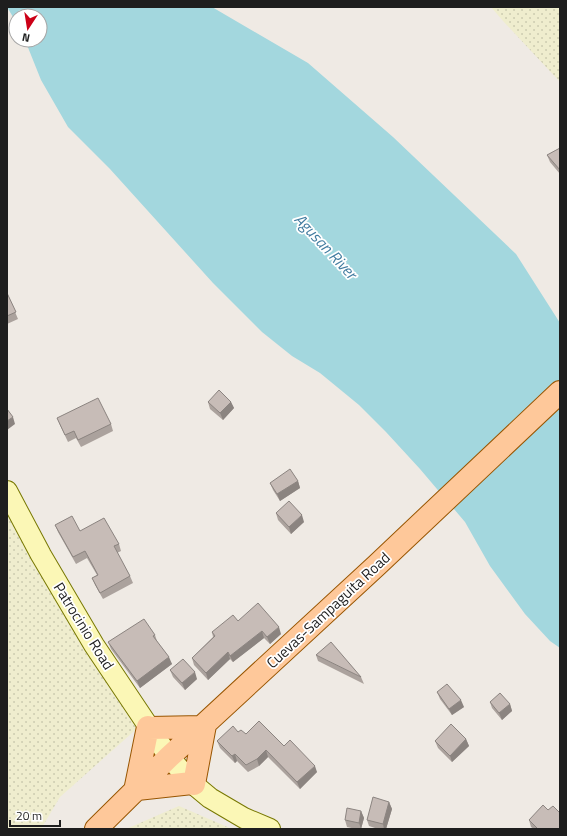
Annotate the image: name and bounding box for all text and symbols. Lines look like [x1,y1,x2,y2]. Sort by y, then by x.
north arrow [8,8,48,48]
text: N [21,29,31,46]
water label: Agusan River [289,208,364,286]
street label: Cuevas-Sampaguita Road [261,546,395,674]
street label: Patrocinio Road [48,578,120,674]
scale bar [10,802,60,828]
text: 20 m [16,806,42,825]

